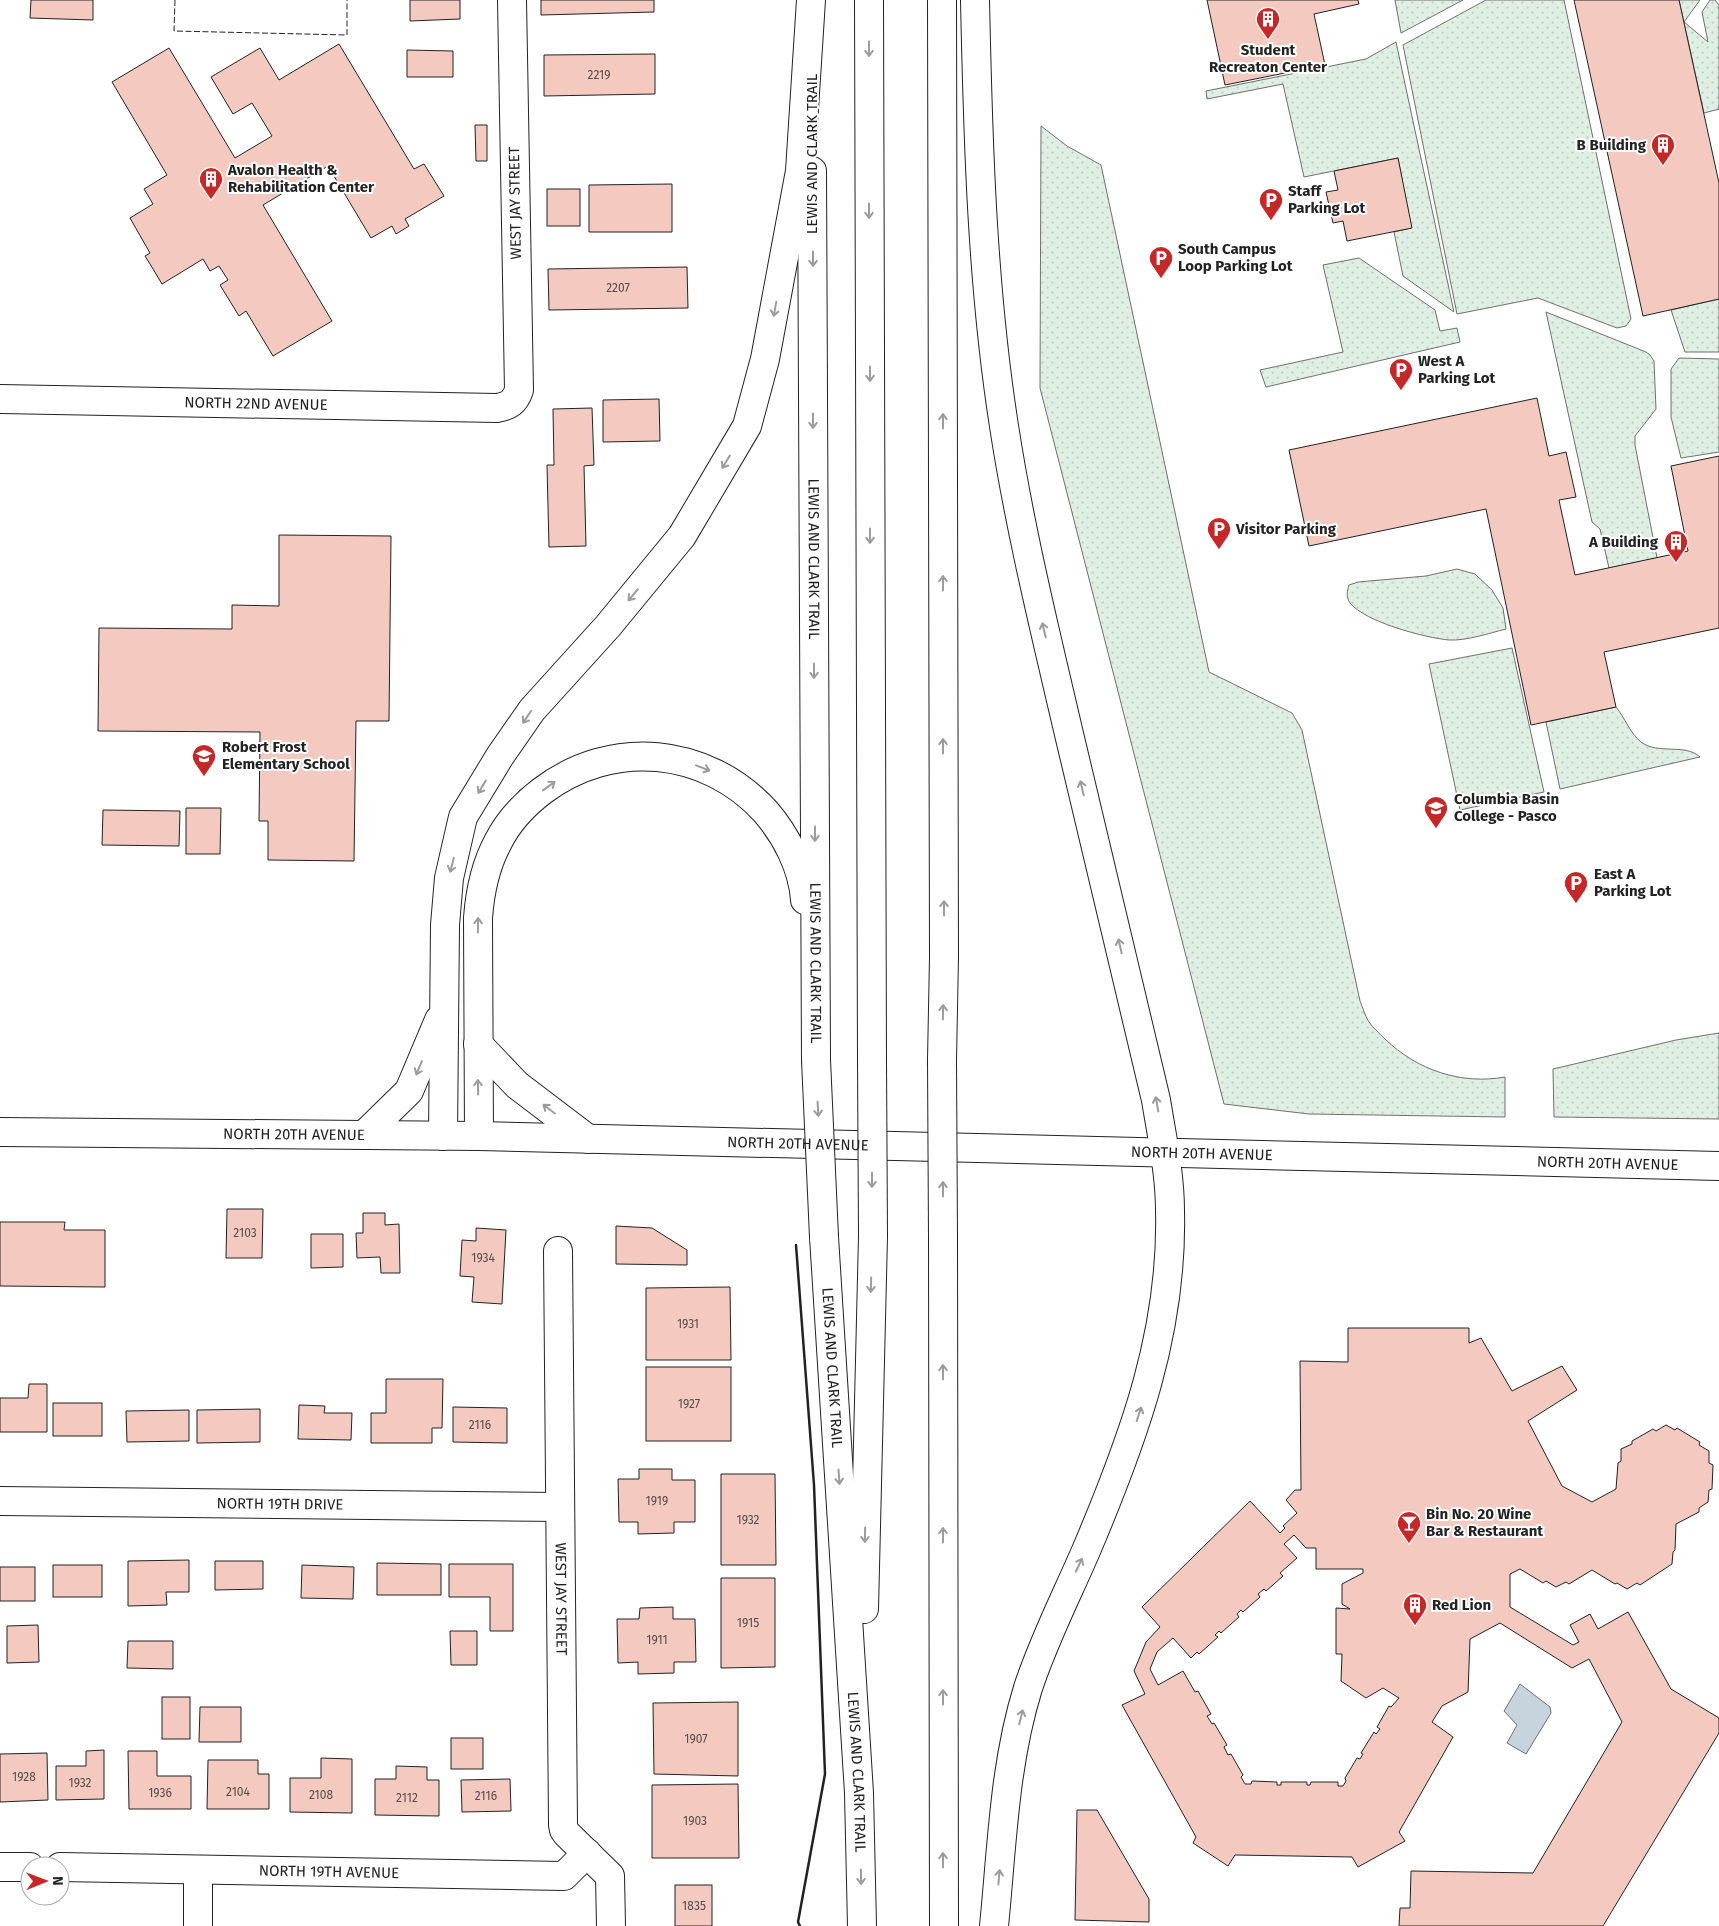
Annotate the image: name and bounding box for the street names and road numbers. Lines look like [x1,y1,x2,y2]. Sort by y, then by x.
street label: LEWIS AND CLARK TRAIL [803,73,821,234]
street label: WEST JAY STREET [505,146,525,260]
street label: NORTH 22ND AVENUE [184,393,328,414]
street label: LEWIS AND CLARK TRAIL [804,479,823,640]
street label: LEWIS AND CLARK TRAIL [806,883,825,1044]
street label: NORTH 20TH AVENUE [223,1125,365,1144]
street label: NORTH 20TH AVENUE [727,1133,869,1154]
street label: NORTH 20TH AVENUE [1131,1143,1273,1164]
street label: NORTH 20TH AVENUE [1537,1153,1679,1174]
street label: LEWIS AND CLARK TRAIL [818,1287,846,1449]
street label: NORTH 19TH DRIVE [216,1494,344,1514]
street label: WEST JAY STREET [552,1542,571,1656]
street label: LEWIS AND CLARK TRAIL [844,1691,869,1853]
street label: NORTH 19TH AVENUE [259,1862,399,1882]

